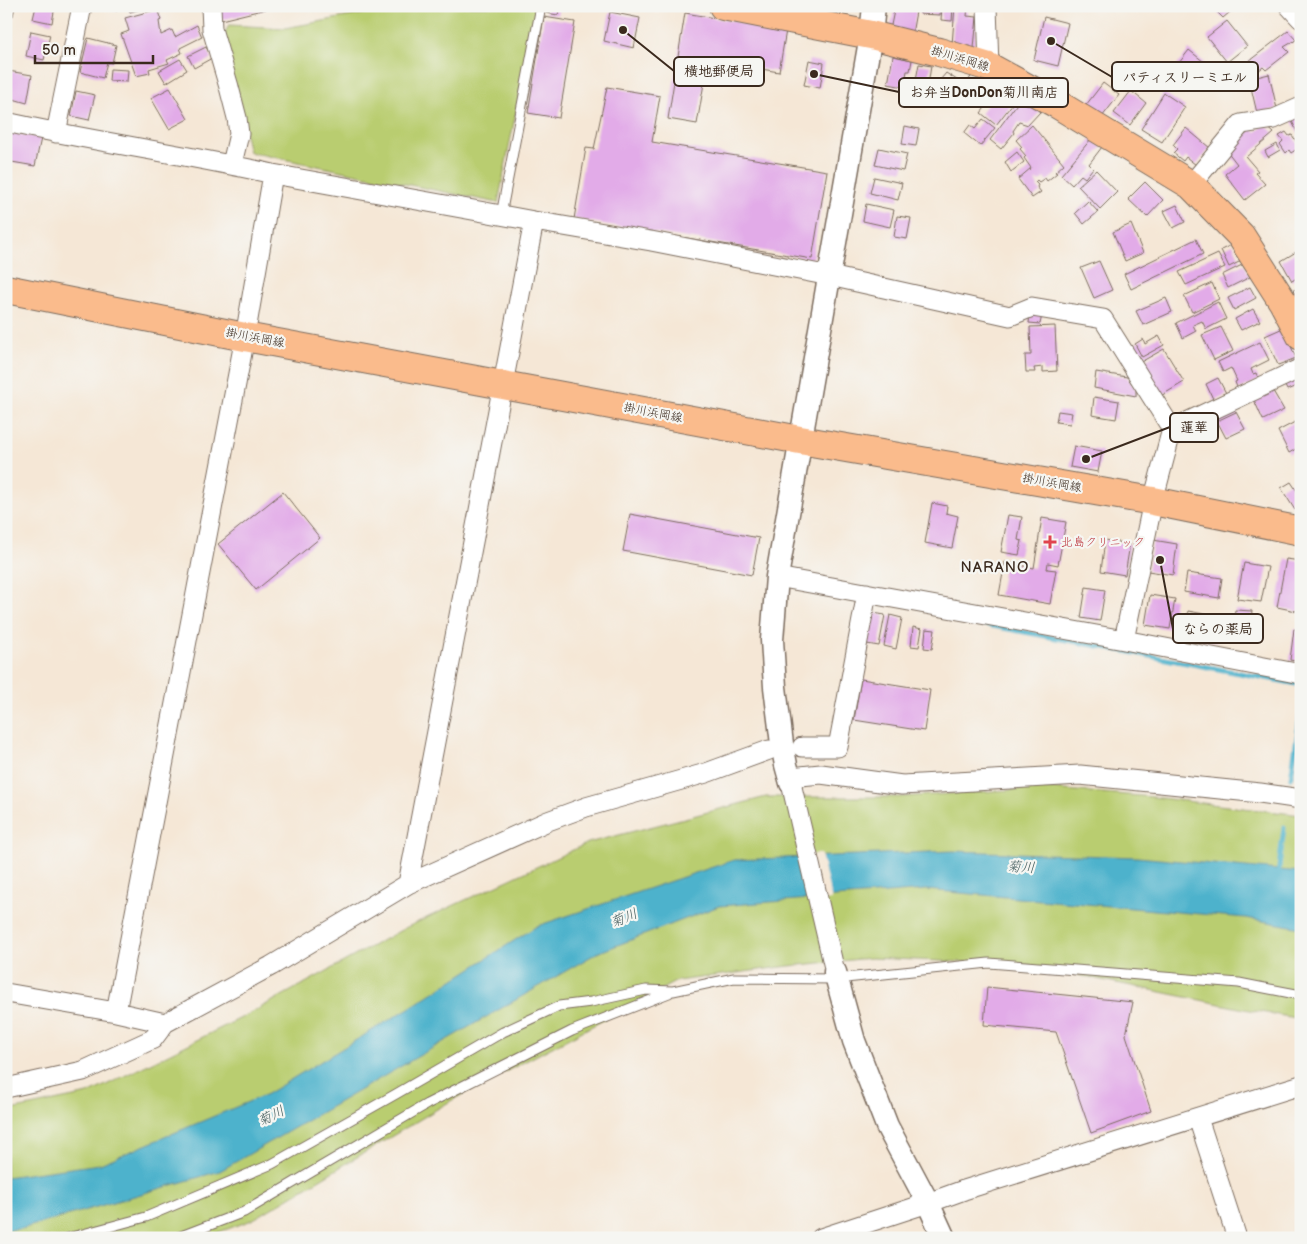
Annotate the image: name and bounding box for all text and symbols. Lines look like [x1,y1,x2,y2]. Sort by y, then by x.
scale bar [35,32,152,64]
text: 50 m [42,41,76,60]
street label: 掛川浜岡線 [929,43,991,75]
callout: 横地郵便局 [674,57,764,86]
callout: パティスリーミエル [1112,62,1258,91]
text: 横地郵便局 [684,63,754,80]
text: パティスリーミエル [1122,69,1248,86]
callout: お弁当DonDon菊川南店 [899,78,1068,107]
text: お弁当DonDon菊川南店 [909,84,1059,101]
street label: 掛川浜岡線 [224,325,286,351]
street label: 掛川浜岡線 [622,400,684,426]
callout: 蓮華 [1170,413,1218,442]
text: 蓮華 [1180,419,1208,436]
street label: 掛川浜岡線 [1021,470,1083,496]
marker: 北島クリニック [1043,535,1057,549]
place label: 北島クリニック [1061,535,1145,550]
district label: NARANO [961,558,1030,577]
callout: ならの薬局 [1173,614,1263,643]
text: ならの薬局 [1183,621,1253,638]
water label: 菊川 [1007,858,1035,876]
water label: 菊川 [608,905,640,931]
water label: 菊川 [255,1102,287,1130]

